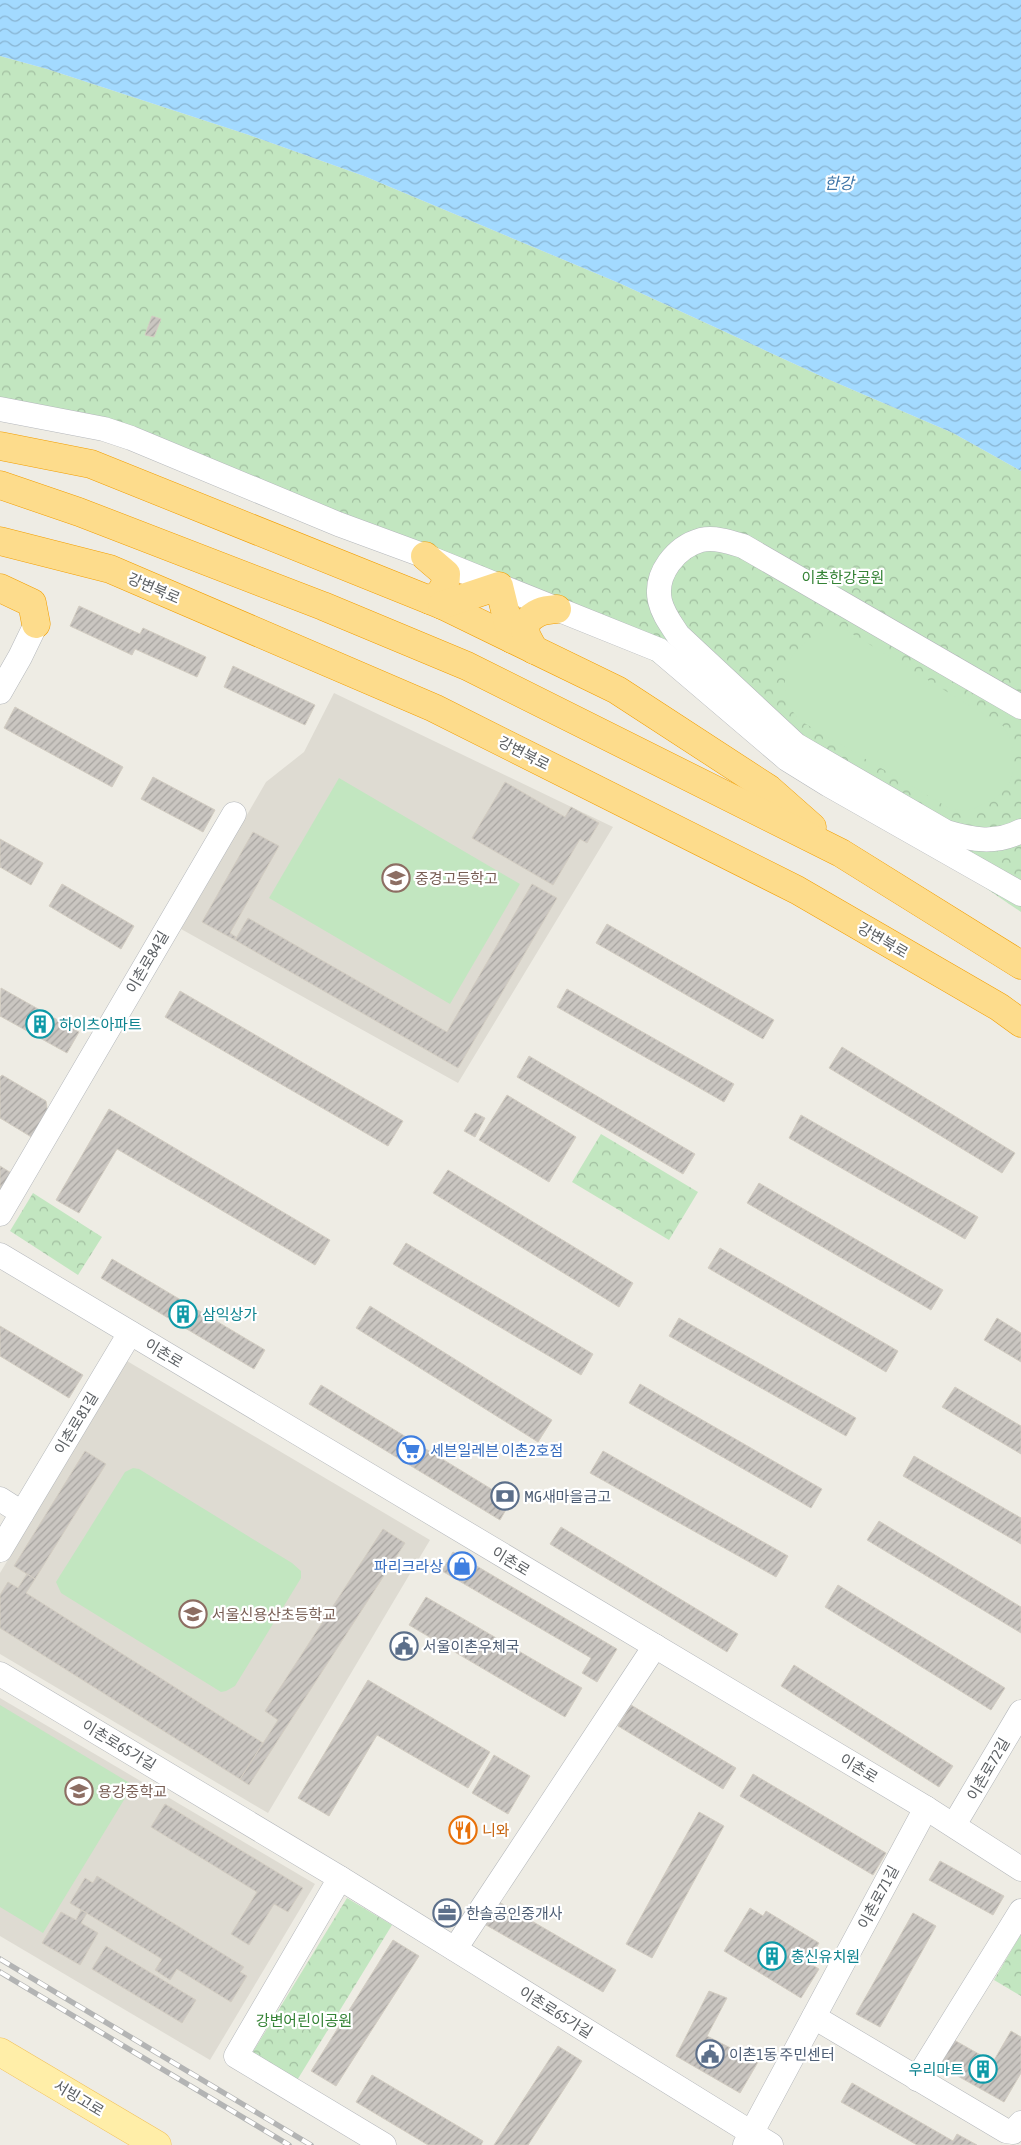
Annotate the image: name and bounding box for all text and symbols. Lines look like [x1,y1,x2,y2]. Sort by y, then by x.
water label: 한강 [824,174,856,192]
street label: 강변북로 [125,569,183,607]
park label: 이촌한강공원 [802,569,884,586]
street label: 강변북로 [496,733,552,773]
school or university icon: 중경고등학고 [381,863,411,893]
place label: 중경고등학고 [415,870,498,887]
street label: 강변북로 [855,919,911,961]
street label: 이촌로84길 [122,928,172,996]
building icon: 하이츠아파트 [25,1009,55,1039]
place label: 하이츠아파트 [59,1016,142,1033]
building icon: 삼익상가 [168,1299,198,1329]
place label: 삼익상가 [202,1306,257,1323]
street label: 이촌로 [142,1335,186,1371]
street label: 이촌로81길 [51,1389,101,1457]
supermarket icon: 세븐일레븐 이촌2호점 [396,1435,426,1465]
place label: 세븐일레븐 이촌2호점 [430,1442,563,1459]
bank icon: MG새마을금고 [490,1481,520,1511]
place label: MG새마을금고 [524,1488,611,1505]
street label: 이촌로 [489,1543,533,1579]
shop icon: 파리크라상 [447,1551,477,1581]
place label: 파리크라상 [374,1558,443,1575]
school or university icon: 서울신용산초등학교 [178,1599,208,1629]
place label: 서울신용산초등학교 [212,1606,336,1623]
public building icon: 서울이촌우체국 [389,1631,419,1661]
place label: 서울이촌우체국 [423,1638,520,1655]
street label: 이촌로65가길 [79,1716,159,1774]
street label: 이촌로72길 [963,1735,1013,1803]
street label: 이촌로 [837,1750,881,1786]
school or university icon: 용강중학교 [64,1776,94,1806]
place label: 용강중학교 [98,1783,167,1800]
restaurant icon: 니와 [448,1815,478,1845]
place label: 니와 [482,1822,510,1839]
street label: 이촌로71길 [854,1862,902,1932]
office icon: 한솔공인중개사 [432,1898,462,1928]
place label: 한솔공인중개사 [466,1905,563,1922]
building icon: 충신유치원 [757,1941,787,1971]
place label: 충신유치원 [791,1948,860,1965]
street label: 이촌로65가길 [516,1983,596,2041]
park label: 강변어린이공원 [256,2012,352,2029]
public building icon: 이촌1동 주민센터 [695,2039,725,2069]
place label: 이촌1동 주민센터 [729,2046,835,2063]
building icon: 우리마트 [968,2054,998,2084]
place label: 우리마트 [909,2061,964,2078]
street label: 서빙고로 [51,2076,107,2120]

